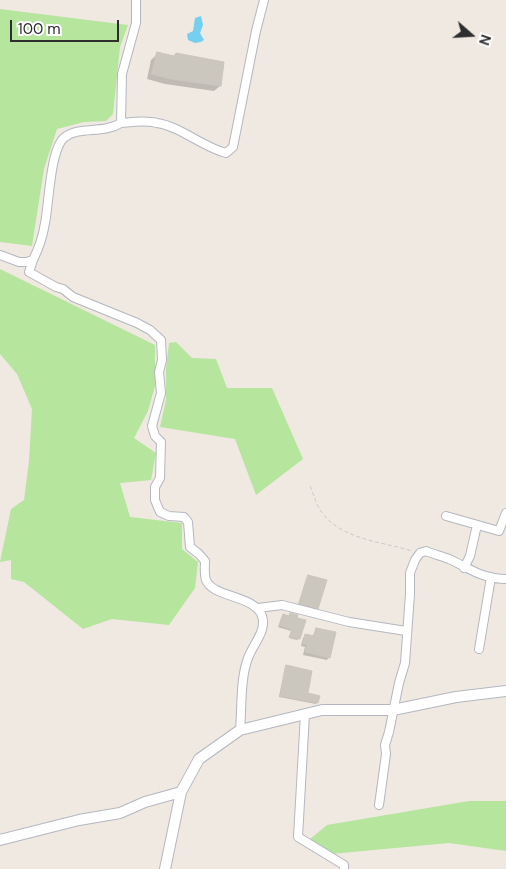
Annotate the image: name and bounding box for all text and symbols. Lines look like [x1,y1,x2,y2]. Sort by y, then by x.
scale bar [12,10,121,42]
north arrow [446,10,496,60]
text: 100 m [18,19,61,39]
text: N [475,32,495,48]

